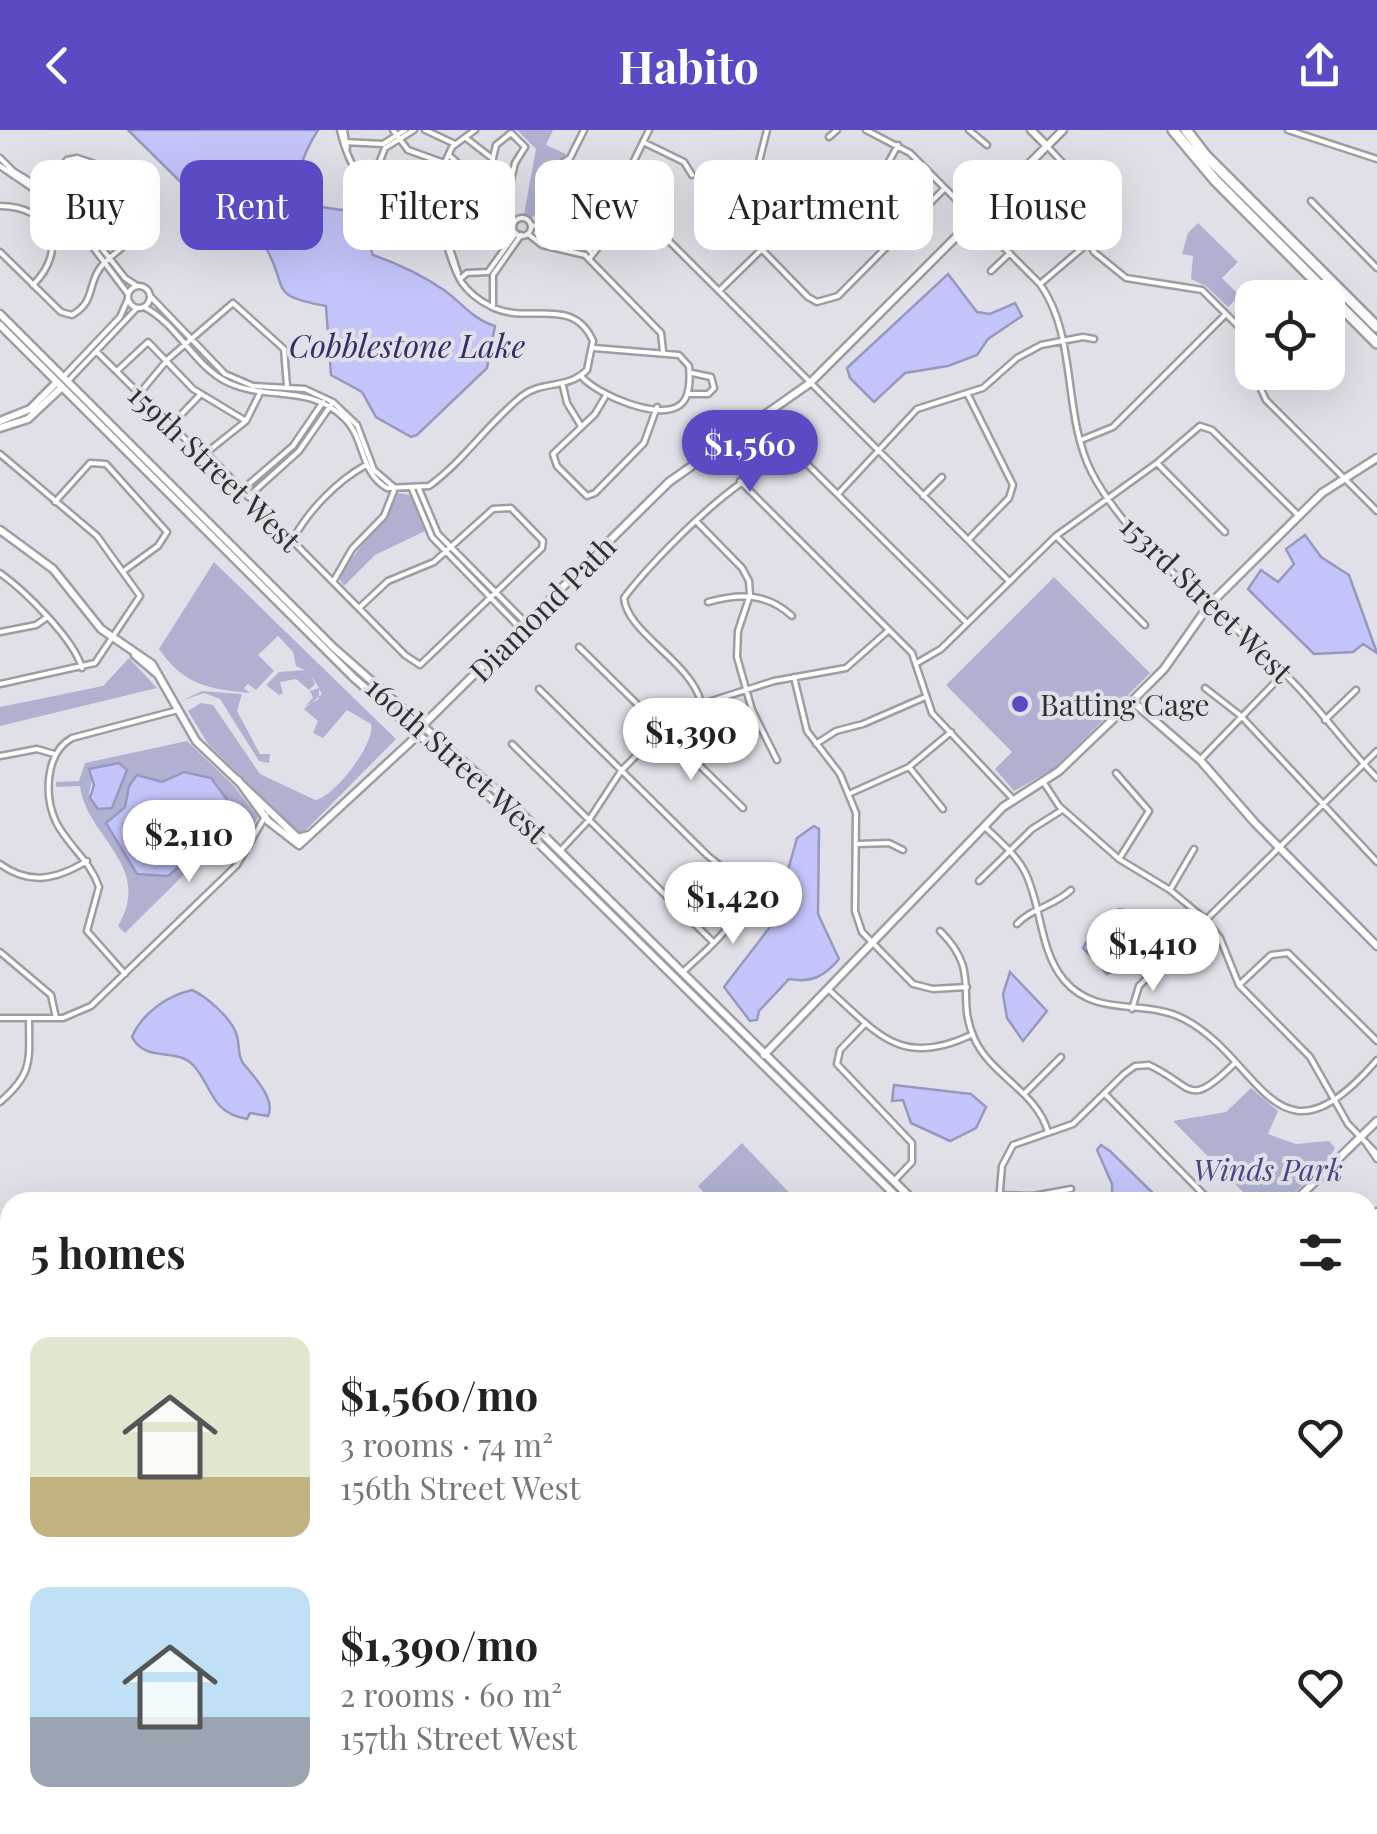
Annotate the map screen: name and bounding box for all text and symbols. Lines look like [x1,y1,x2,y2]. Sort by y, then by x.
text: Habito [618,35,759,95]
icon: back [30,38,85,93]
icon: share [1292,38,1347,93]
chip: Buy [30,160,160,250]
chip: Rent [180,160,323,250]
chip: Filters [343,160,515,250]
chip: New [535,160,674,250]
chip: Apartment [694,160,933,250]
chip: House [953,160,1122,250]
map controls [1235,280,1345,390]
button: locate [1235,280,1345,390]
water label: Cobblestone Lake [289,323,526,366]
street label: 159th Street West [120,374,310,560]
pin: $1,560 [669,410,831,495]
text: $1,560 [704,421,796,464]
street label: 153rd Street West [1112,505,1302,691]
street label: Diamond Path [460,526,624,690]
street label: 160th Street West [358,667,557,851]
place label: Batting Cage [1040,684,1210,724]
marker: Batting Cage [1009,693,1031,715]
pin: $1,390 [610,698,772,783]
text: $1,390 [645,709,737,752]
pin: $2,110 [108,800,270,885]
text: $2,110 [145,811,233,854]
pin: $1,420 [652,862,814,947]
text: $1,420 [686,873,780,916]
pin: $1,410 [1072,909,1234,994]
text: $1,410 [1108,920,1198,963]
park label: Winds Park [1193,1149,1343,1189]
text: 5 homes [30,1224,186,1280]
icon: filters [1293,1225,1348,1280]
text: $1,560/mo [340,1366,538,1422]
icon: home [110,1377,230,1497]
icon: heart [1293,1410,1348,1465]
text: 3 rooms · 74 m² [340,1422,553,1465]
text: 156th Street West [340,1465,580,1508]
text: $1,390/mo [340,1616,538,1672]
icon: home [110,1627,230,1747]
icon: heart [1293,1660,1348,1715]
text: 2 rooms · 60 m² [340,1672,562,1715]
text: 157th Street West [340,1715,577,1758]

